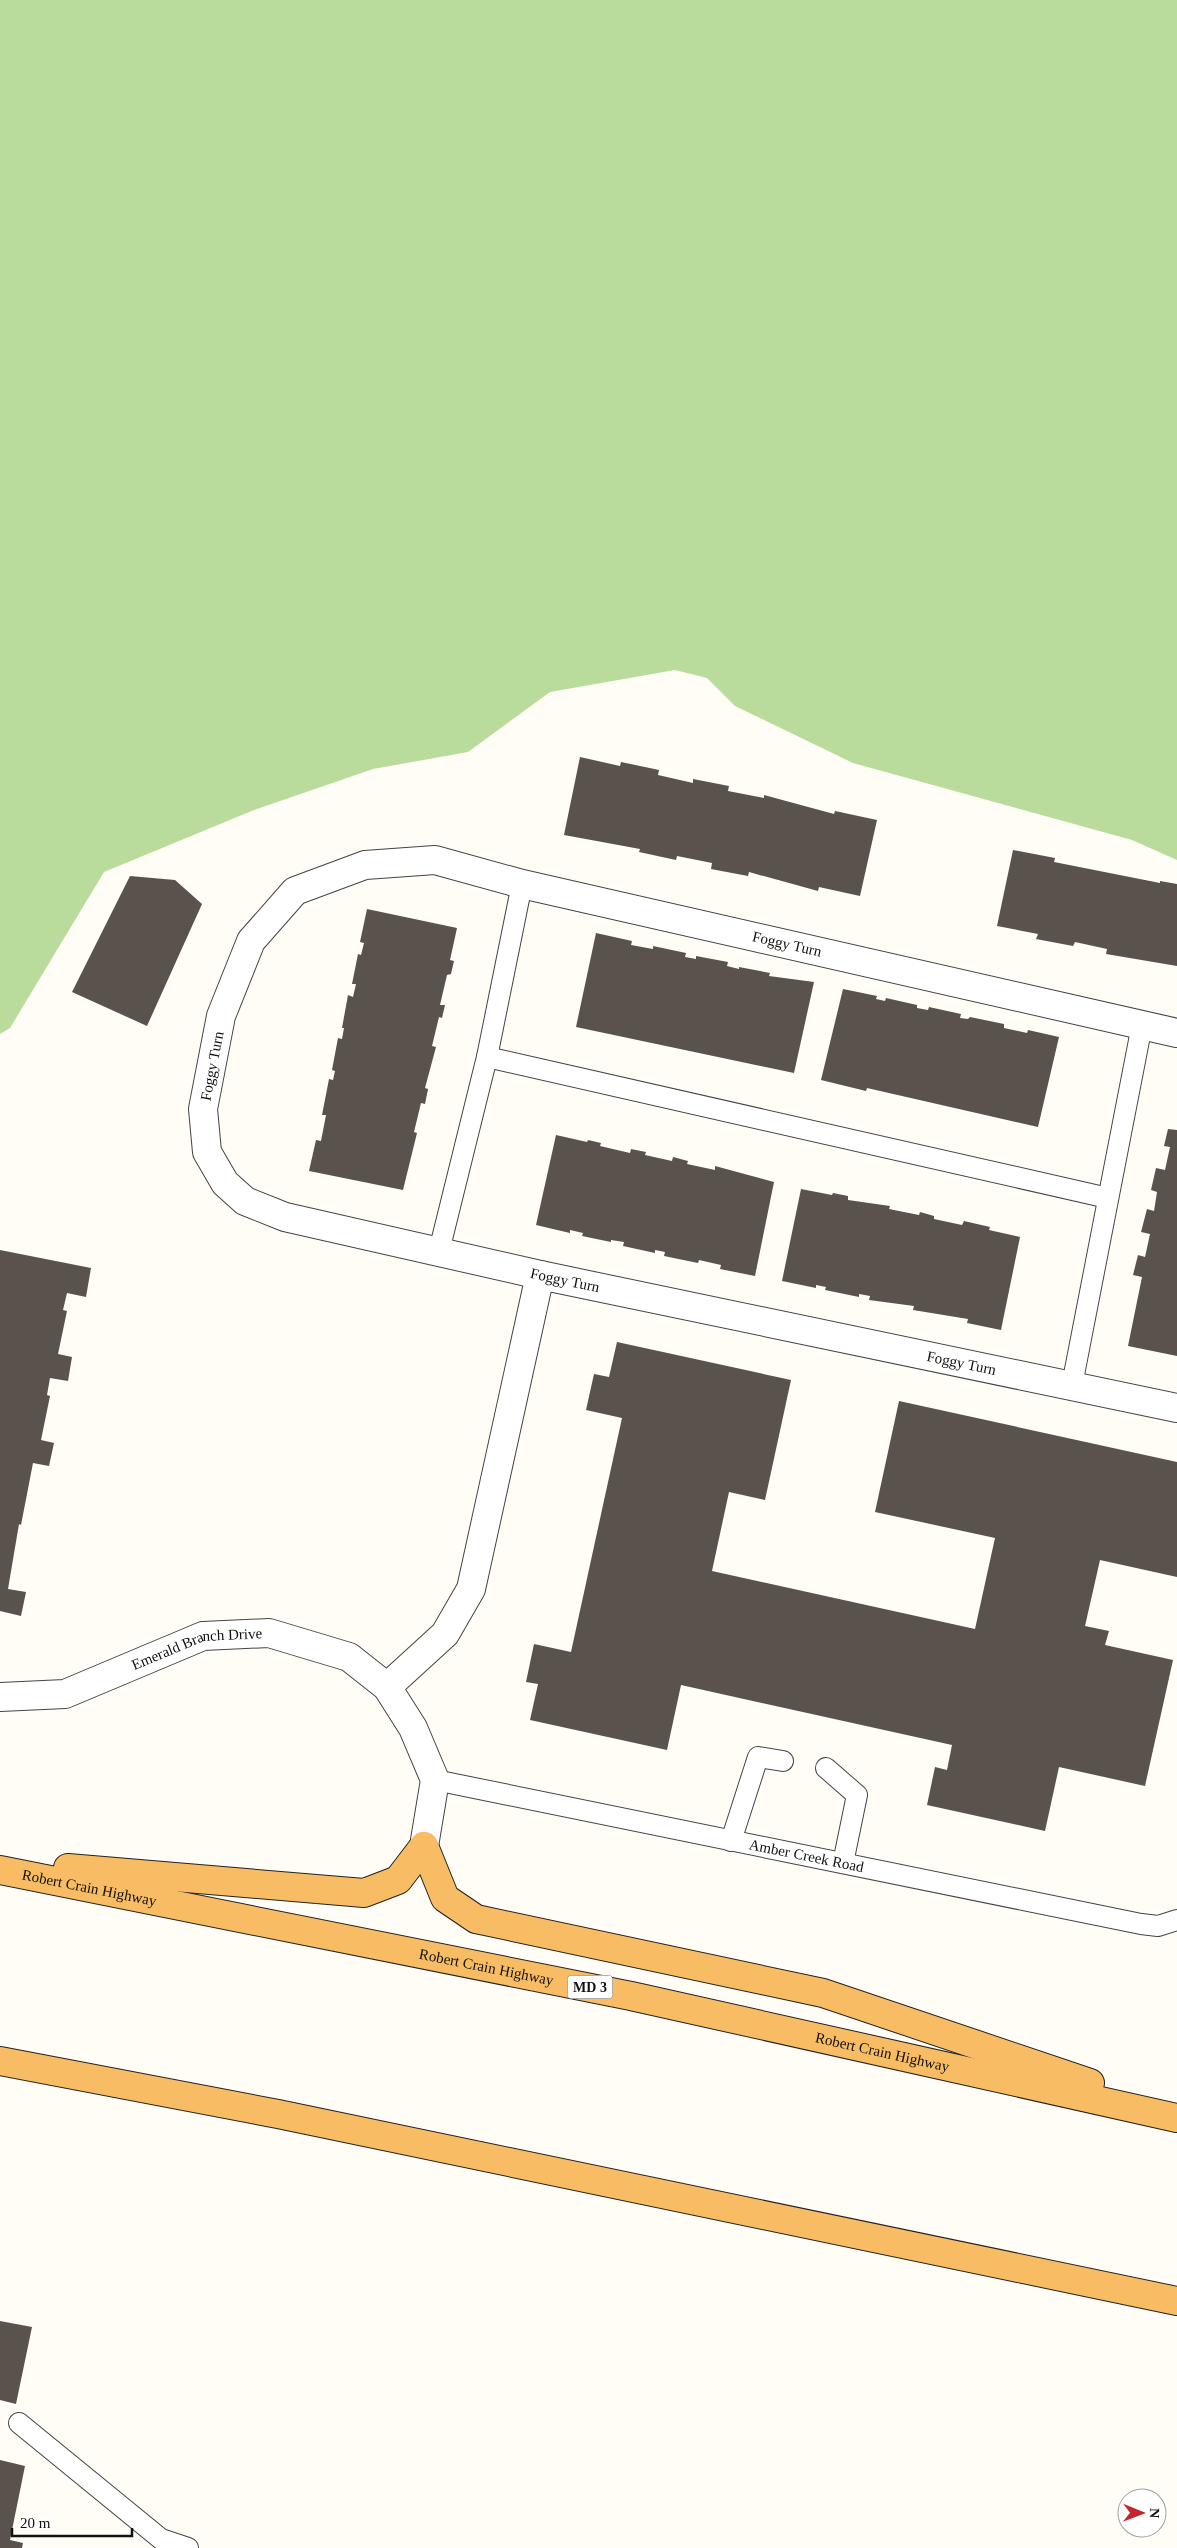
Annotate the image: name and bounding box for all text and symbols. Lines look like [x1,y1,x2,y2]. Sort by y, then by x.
street label: Foggy Turn [751,928,824,960]
street label: Foggy Turn [197,1029,227,1102]
street label: Foggy Turn [529,1265,602,1295]
street label: Foggy Turn [925,1348,998,1378]
street label: Emerald Branch Drive [129,1625,263,1673]
street label: Amber Creek Road [748,1836,866,1875]
street label: Robert Crain Highway [21,1867,158,1909]
street label: Robert Crain Highway [418,1946,556,1988]
road number: MD 3 [568,1975,612,1998]
street label: Robert Crain Highway [814,2029,951,2075]
north arrow [1117,2488,1167,2538]
scale bar [12,2506,132,2538]
text: N [1147,2508,1162,2518]
text: 20 m [20,2515,51,2531]

